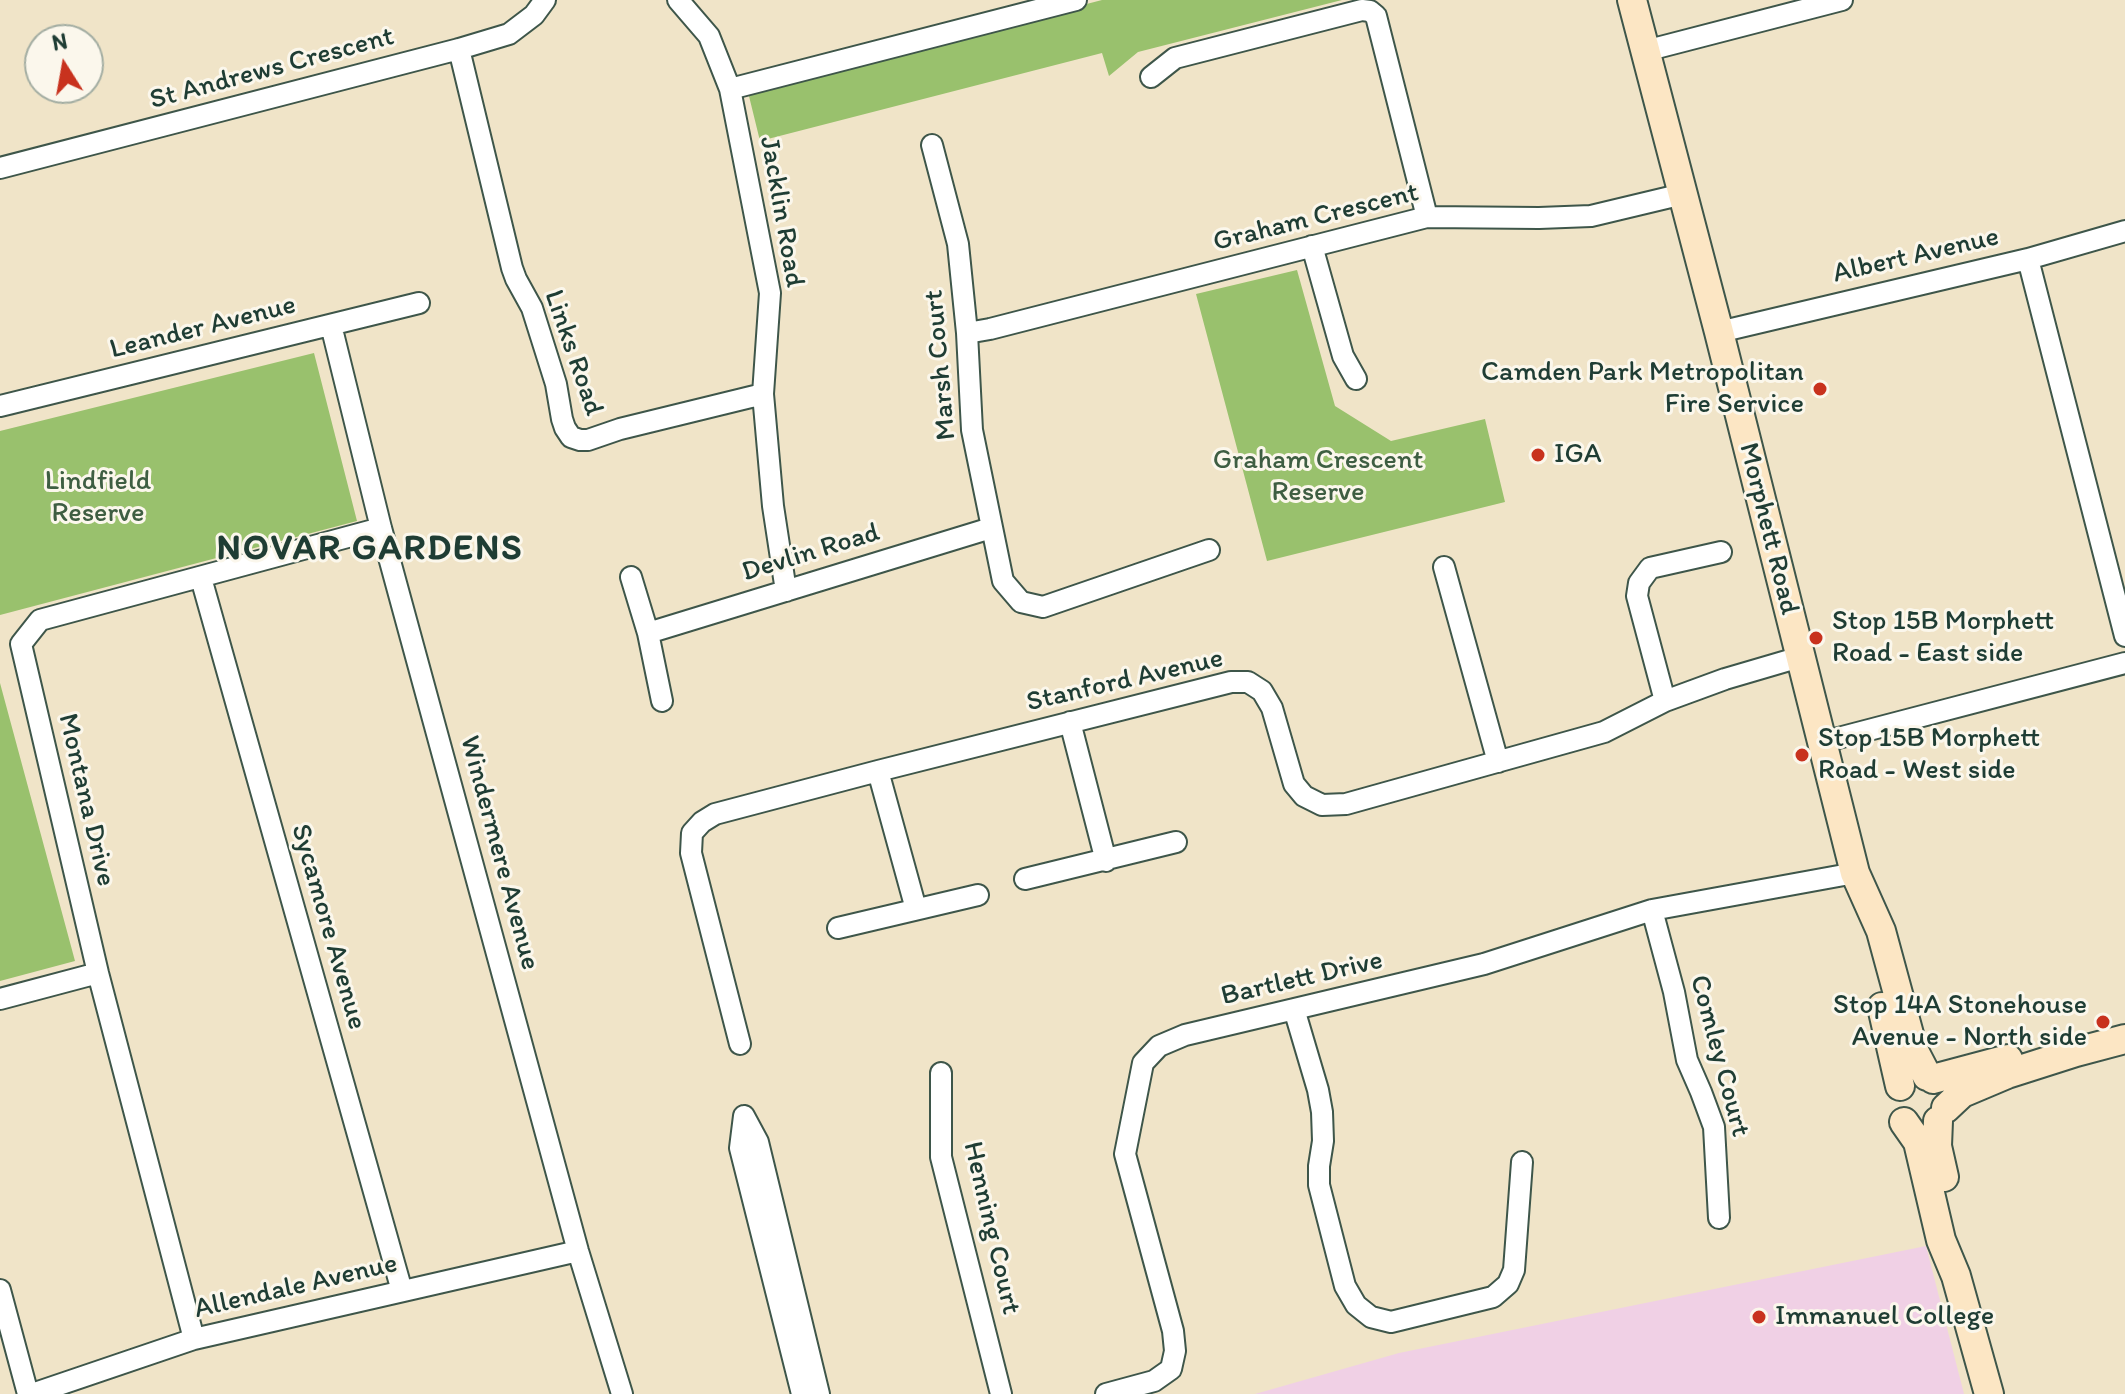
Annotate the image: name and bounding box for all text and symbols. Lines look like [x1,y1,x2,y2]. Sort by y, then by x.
street label: St Andrews Crescent [146,20,398,118]
north arrow [24,24,104,104]
text: N [50,27,70,57]
street label: Jacklin Road [751,134,811,290]
street label: Graham Crescent [1210,176,1422,260]
street label: Albert Avenue [1830,221,2002,291]
street label: Links Road [536,286,610,420]
street label: Leander Avenue [106,289,300,367]
street label: Marsh Court [918,289,964,441]
place label: Camden Park Metropolitan Fire Service [1481,356,1804,422]
marker: Camden Park Metropolitan Fire Service [1811,380,1829,398]
place label: IGA [1554,438,1602,472]
street label: Morphett Road [1730,440,1806,618]
park label: Graham Crescent Reserve [1213,444,1423,510]
marker: IGA [1529,446,1547,464]
park label: Lindfield Reserve [45,465,151,531]
street label: Devlin Road [738,516,884,590]
district label: NOVAR GARDENS [215,528,525,572]
place label: Stop 15B Morphett Road - East side [1832,605,2054,671]
marker: Stop 15B Morphett Road - East side [1807,629,1825,647]
street label: Stanford Avenue [1024,642,1226,720]
street label: Montana Drive [50,710,122,890]
place label: Stop 15B Morphett Road - West side [1818,722,2040,788]
street label: Windermere Avenue [452,732,546,974]
marker: Stop 15B Morphett Road - West side [1793,746,1811,764]
street label: Sycamore Avenue [283,820,373,1034]
street label: Bartlett Drive [1218,944,1386,1014]
street label: Comley Court [1681,972,1757,1140]
place label: Stop 14A Stonehouse Avenue - North side [1833,989,2087,1055]
marker: Stop 14A Stonehouse Avenue - North side [2094,1013,2112,1031]
street label: Henning Court [955,1138,1027,1318]
street label: Allendale Avenue [191,1247,401,1327]
place label: Immanuel College [1775,1300,1994,1334]
marker: Immanuel College [1750,1308,1768,1326]

